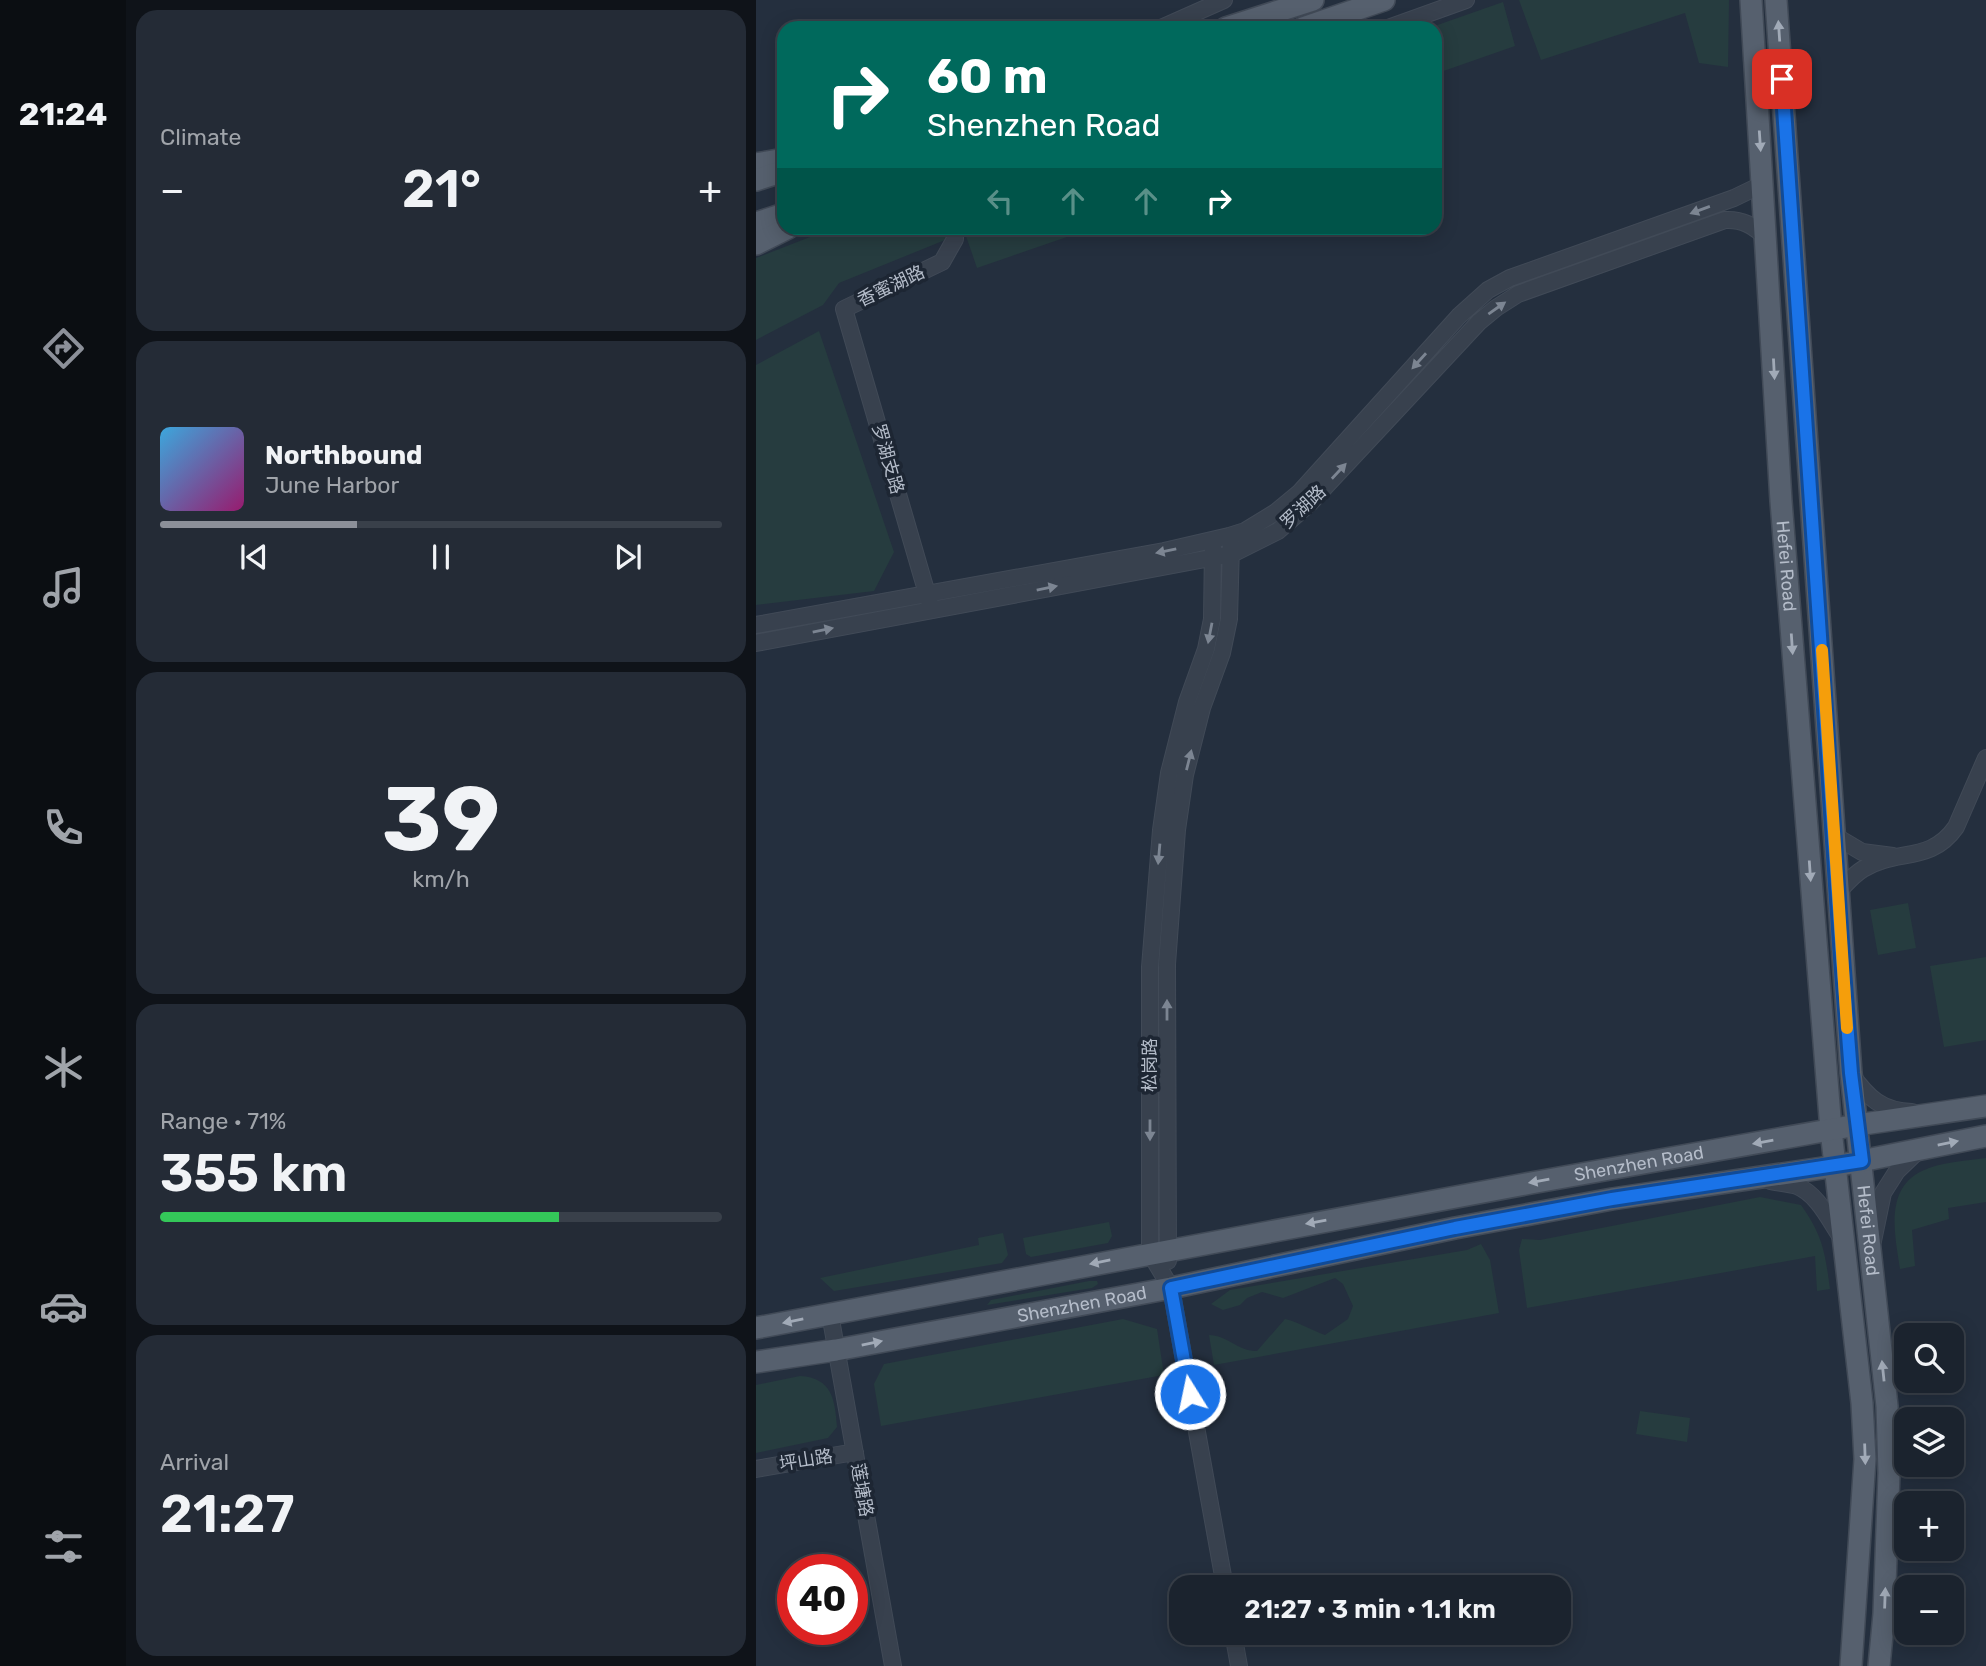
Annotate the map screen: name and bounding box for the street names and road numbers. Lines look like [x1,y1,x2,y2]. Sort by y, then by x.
street label: 香蜜湖路 [854,261,928,311]
street label: 罗湖支路 [868,421,908,497]
street label: 罗湖路 [1276,481,1330,533]
street label: Hefei Road [1772,520,1801,612]
street label: 松岗路 [1139,1038,1161,1092]
street label: Shenzhen Road [1572,1141,1705,1186]
street label: Hefei Road [1852,1184,1884,1277]
street label: Shenzhen Road [1015,1282,1149,1327]
street label: 坪山路 [778,1445,834,1475]
street label: 莲塘路 [846,1462,878,1518]

